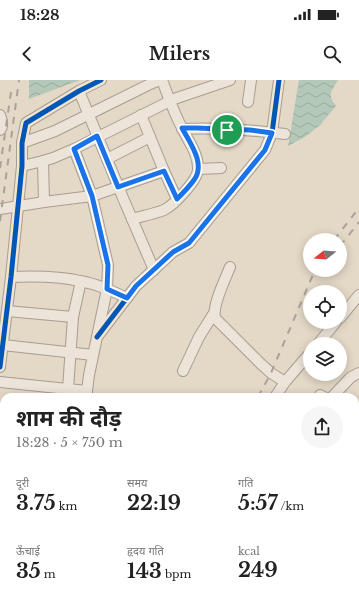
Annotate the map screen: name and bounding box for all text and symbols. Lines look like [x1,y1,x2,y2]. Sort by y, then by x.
text: 18:28 [20,5,60,24]
icon: back [16,43,38,65]
text: Milers [149,43,210,65]
icon: search [321,43,343,65]
pin [210,113,244,147]
icon: arrive [216,119,238,141]
north arrow [303,233,347,277]
map controls [303,233,347,381]
button: locate [303,285,347,329]
button: layers [303,337,347,381]
text: शाम की दौड़ [16,405,121,432]
button: share [301,406,343,448]
text: 18:28 · 5 × 750 m [16,434,123,451]
text: दूरी [16,476,29,490]
text: समय [127,476,147,490]
text: गति [238,476,253,490]
text: 3.75 [16,491,56,515]
text: 22:19 [127,491,181,515]
text: 5:57 [238,491,278,515]
text: km [56,499,77,513]
text: /km [278,499,304,513]
text: ऊँचाई [16,544,40,558]
text: हृदय गति [127,544,164,558]
text: kcal [238,544,260,558]
text: 249 [238,558,278,582]
text: 35 [16,559,41,583]
text: 143 [127,559,162,583]
text: m [41,567,56,581]
text: bpm [162,567,191,581]

